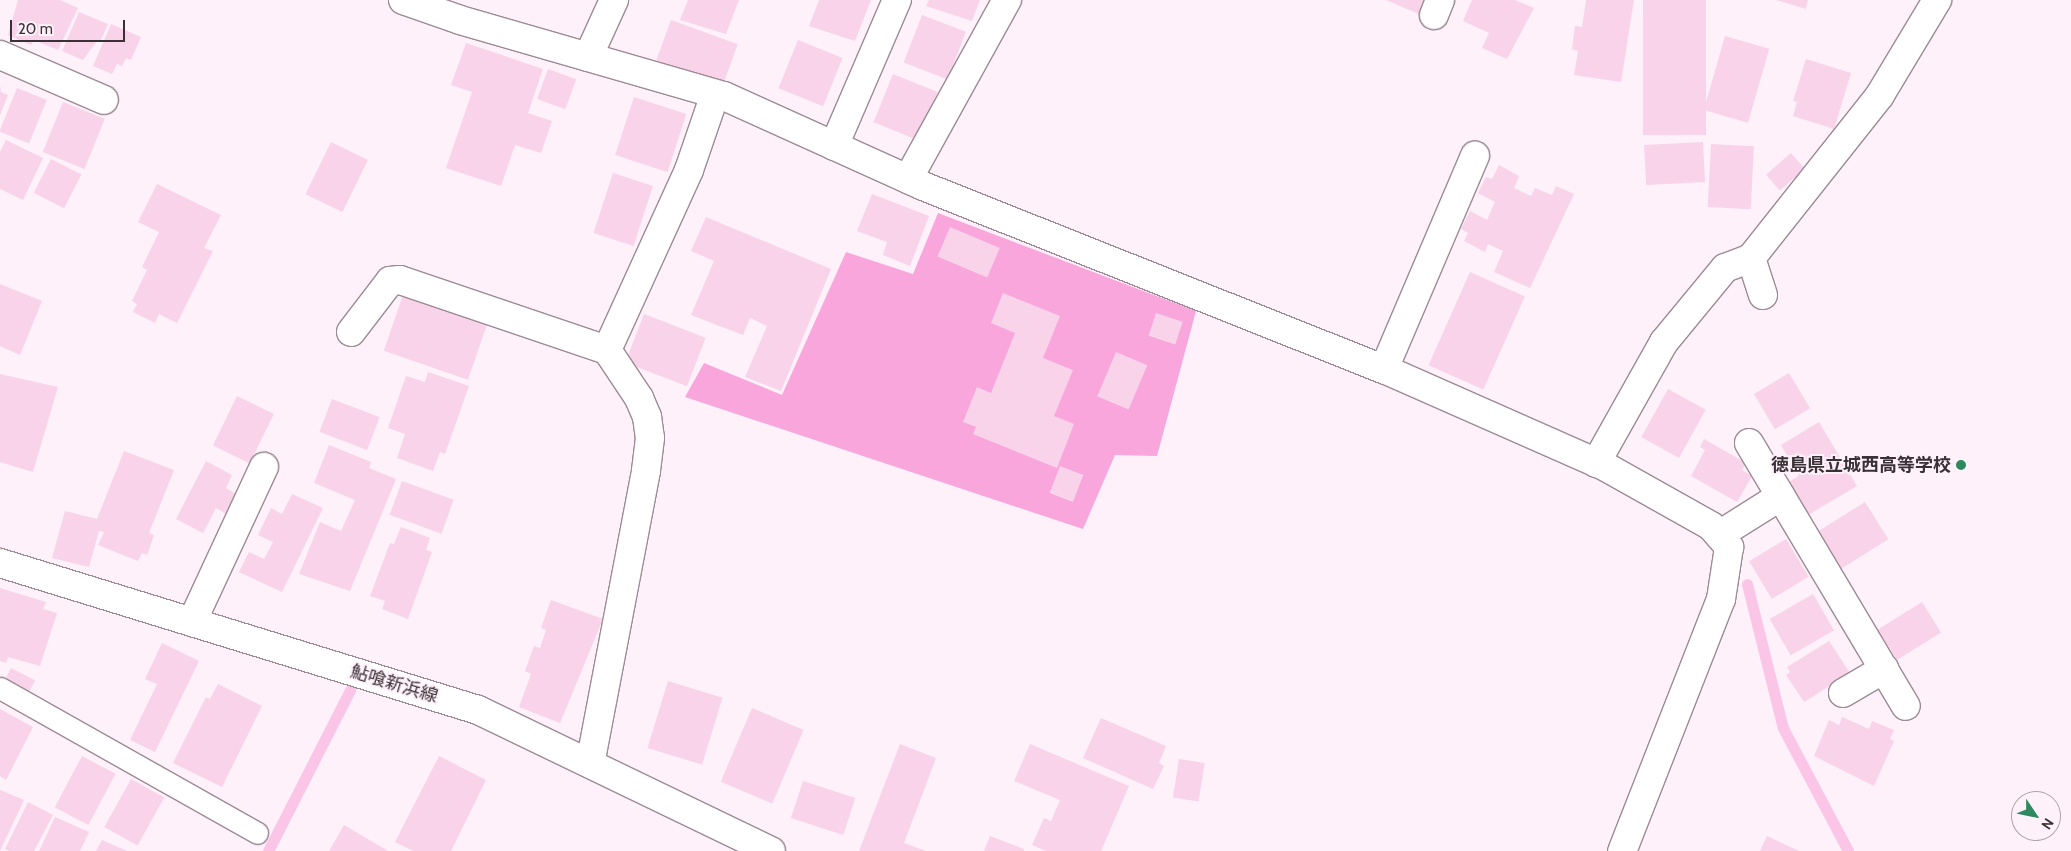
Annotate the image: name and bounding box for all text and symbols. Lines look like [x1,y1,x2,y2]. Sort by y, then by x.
scale bar [12,10,128,42]
text: 20 m [18,20,53,38]
place label: 徳島県立城西高等学校 [1771,454,1951,476]
marker: 徳島県立城西高等学校 [1955,459,1967,471]
street label: 鮎喰新浜線 [348,661,440,707]
north arrow [2011,791,2061,841]
text: N [2037,815,2058,833]

